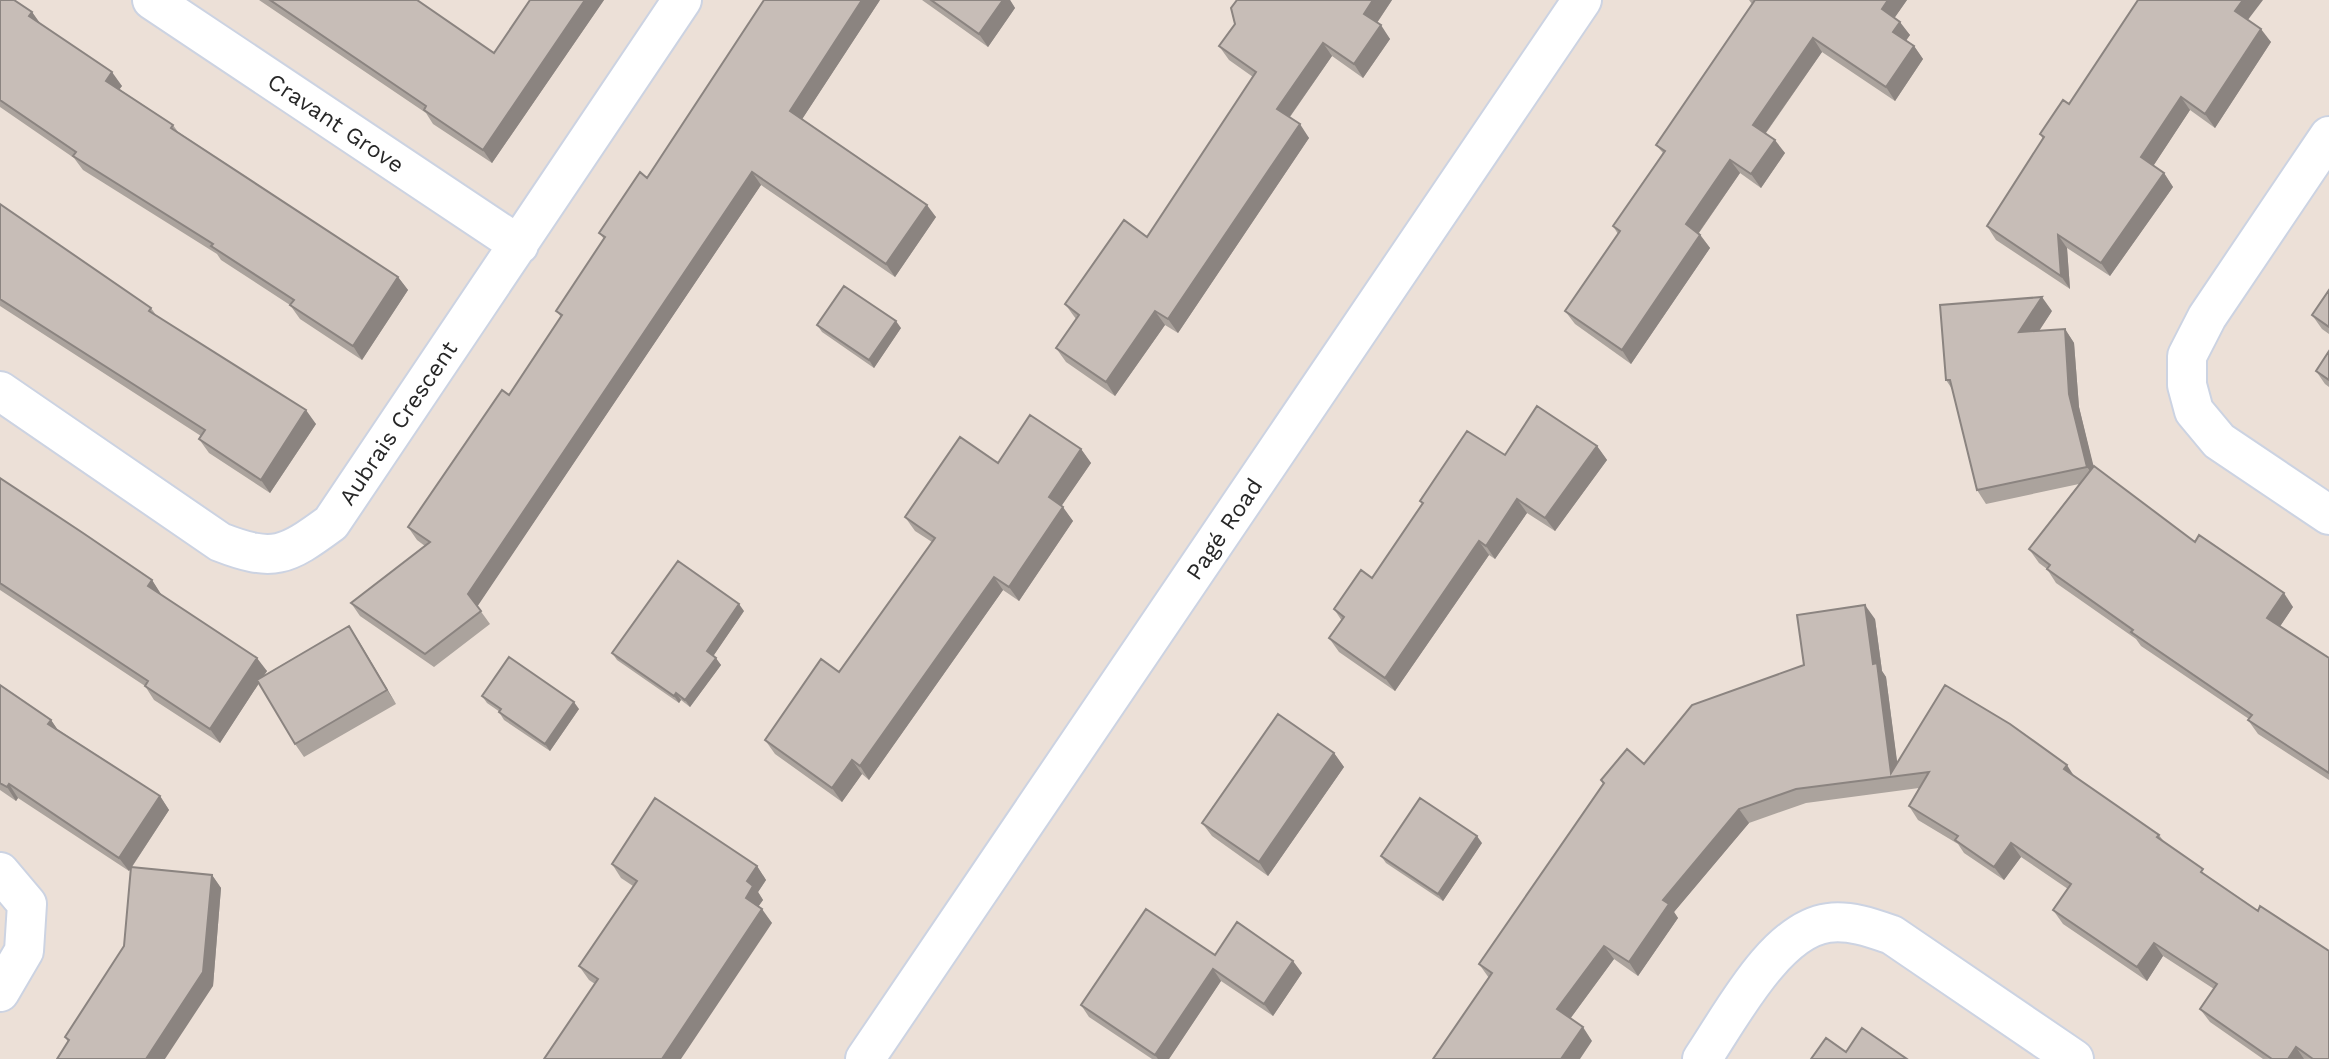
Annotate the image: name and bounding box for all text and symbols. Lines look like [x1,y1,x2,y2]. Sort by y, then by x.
street label: Cravant Grove [263,68,409,179]
street label: Aubrais Crescent [334,336,463,510]
street label: Pagé Road [1181,473,1268,585]

